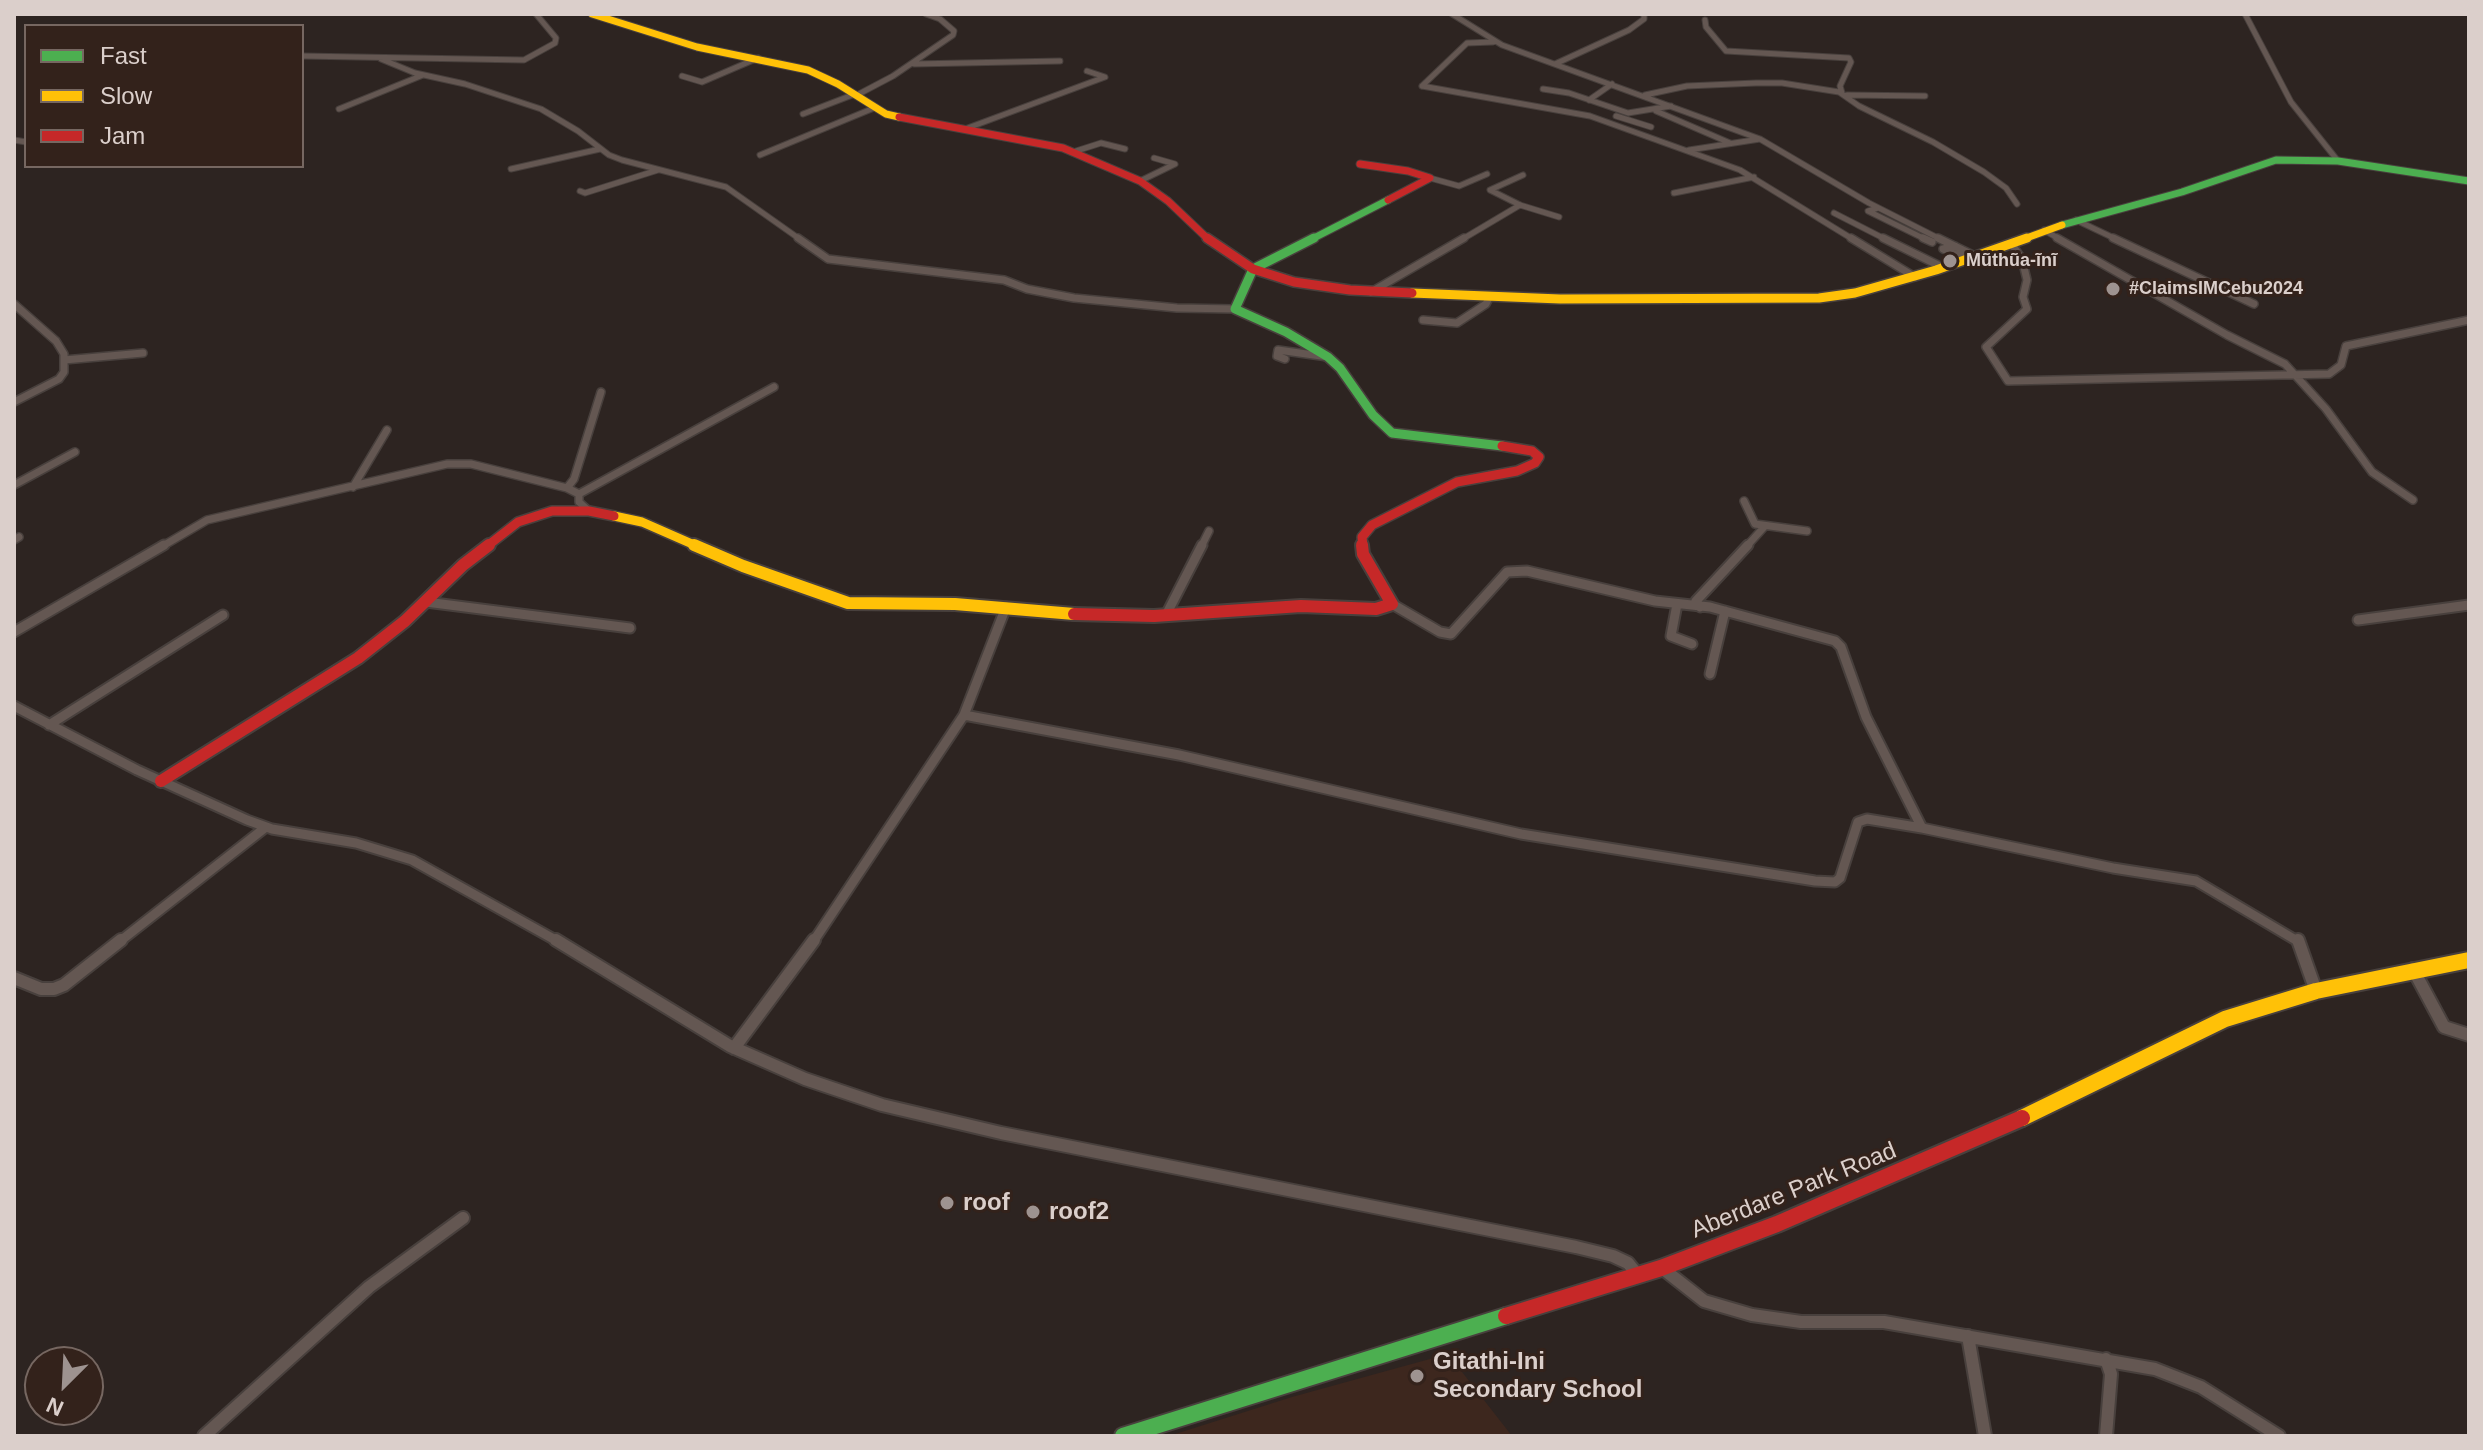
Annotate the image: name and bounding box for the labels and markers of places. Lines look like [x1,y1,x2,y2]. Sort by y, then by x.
place label: Mũthũa-ĩnĩ [1966,250,2057,272]
marker: Mũthũa-ĩnĩ [1941,252,1959,270]
place label: #ClaimsIMCebu2024 [2129,278,2303,300]
marker: #ClaimsIMCebu2024 [2104,280,2122,298]
place label: roof [963,1189,1010,1217]
marker: roof [938,1194,956,1212]
place label: roof2 [1049,1198,1109,1226]
marker: roof2 [1024,1203,1042,1221]
place label: Gitathi-Ini Secondary School [1433,1348,1642,1404]
marker: Gitathi-Ini Secondary School [1408,1367,1426,1385]

